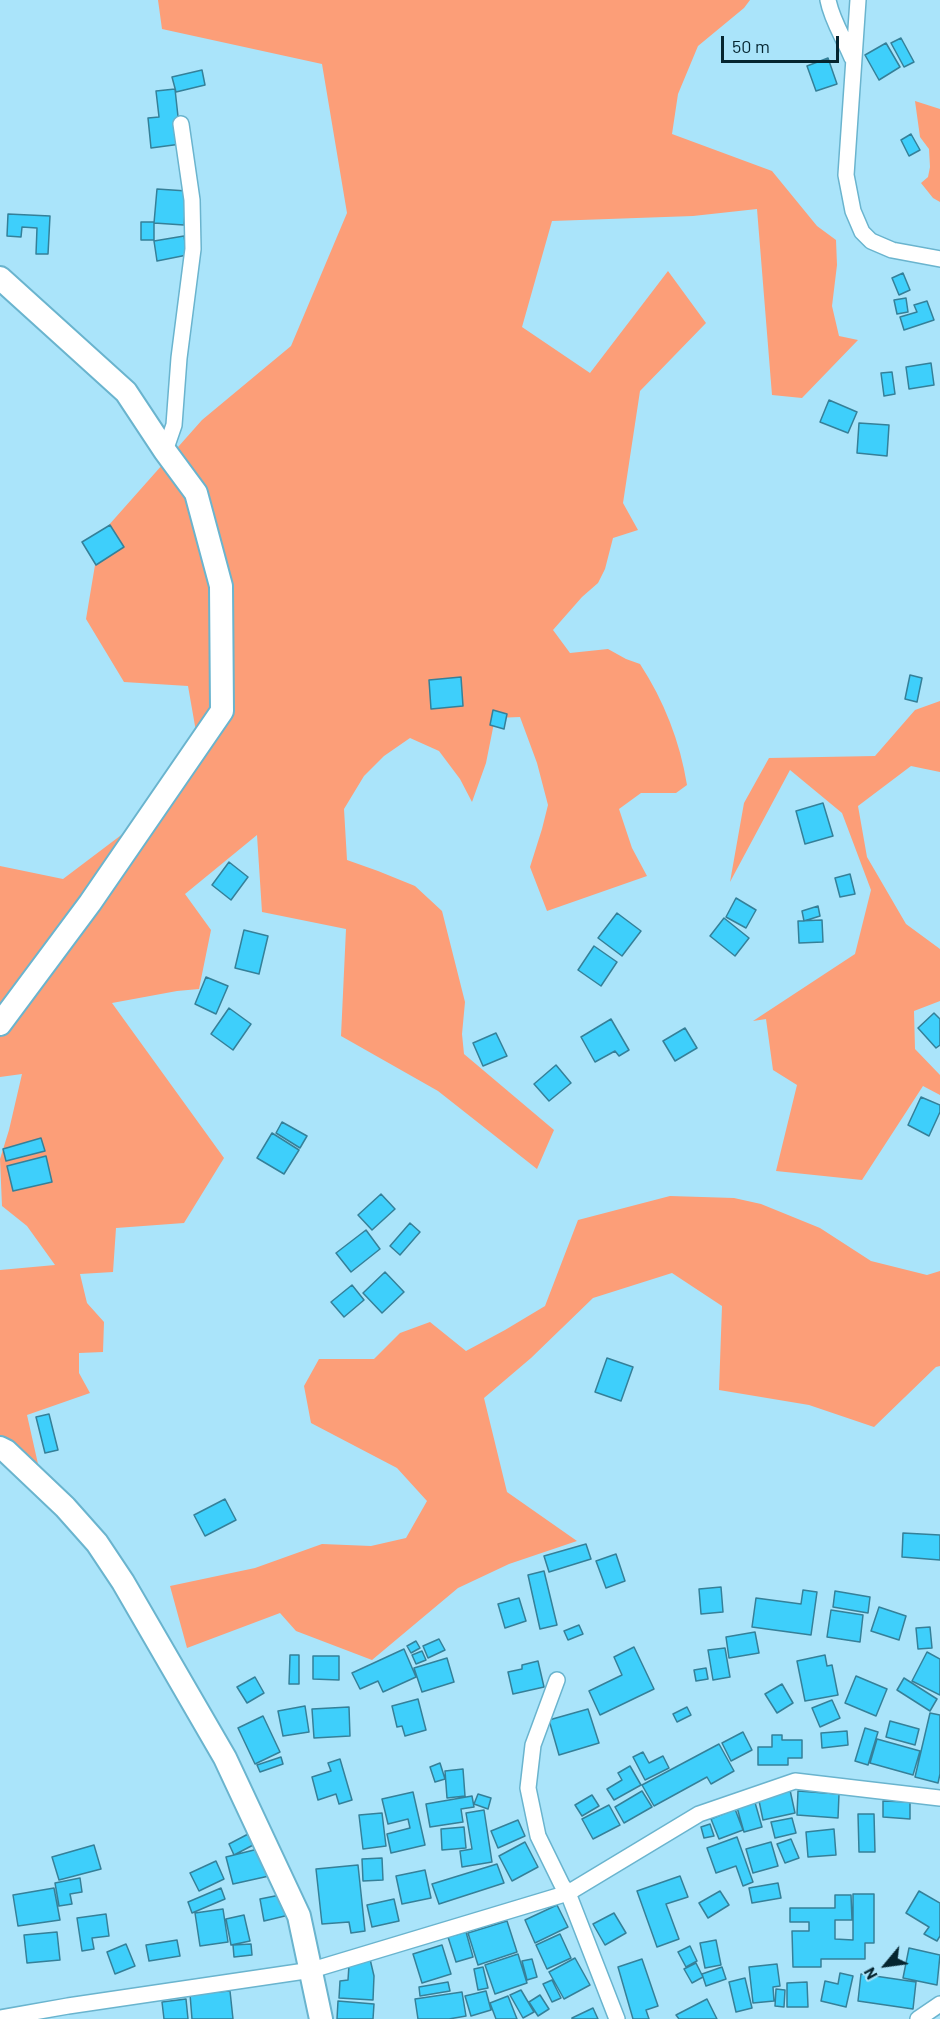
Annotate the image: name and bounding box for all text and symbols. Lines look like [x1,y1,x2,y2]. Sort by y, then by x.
scale bar [724,24,842,62]
text: 50 m [732,35,770,57]
north arrow [856,1935,916,1995]
text: N [859,1965,881,1983]

